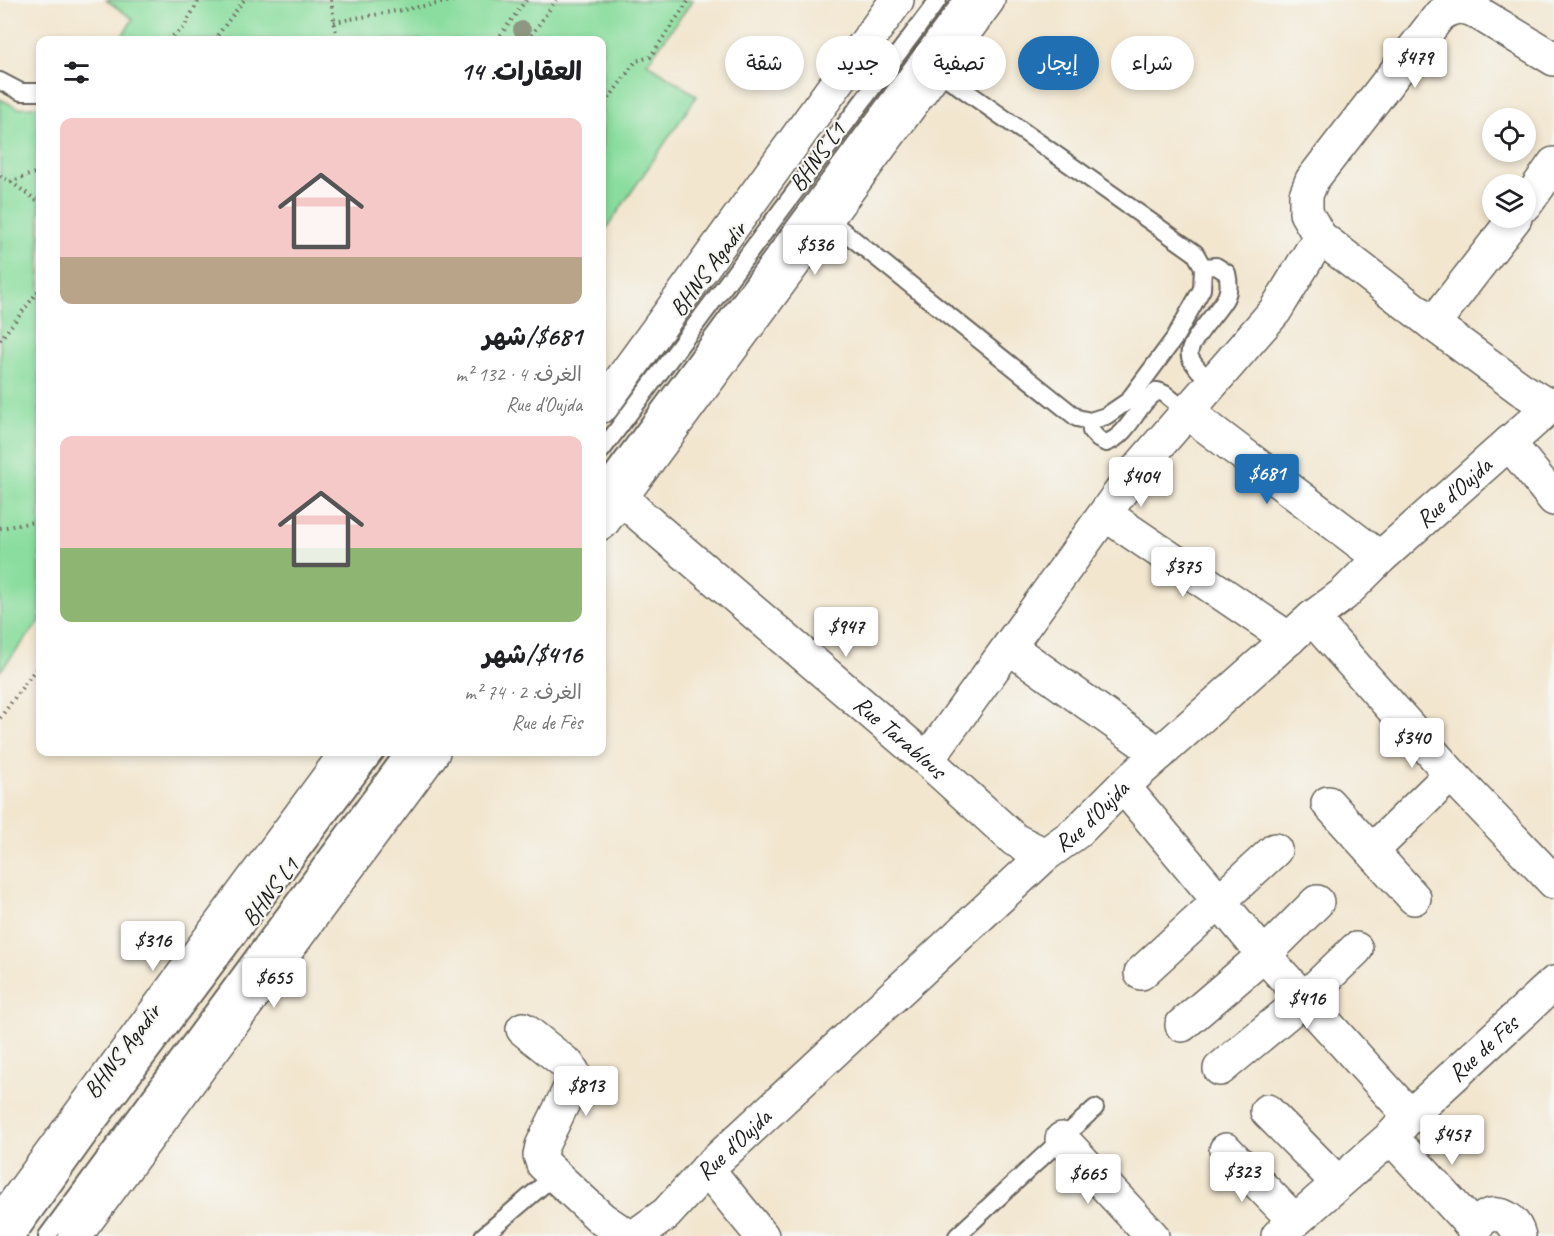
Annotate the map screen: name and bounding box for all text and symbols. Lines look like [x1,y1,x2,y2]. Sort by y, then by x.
chip: شقة [725,36,804,90]
chip: جديد [816,36,900,90]
chip: تصفية [912,36,1006,90]
chip: إيجار [1018,36,1099,90]
chip: شراء [1111,36,1194,90]
pin: $479 [1379,38,1451,89]
text: $479 [1397,45,1433,70]
text: العقارات: 14 [460,55,582,88]
icon: filters [60,56,93,89]
map controls [1482,108,1536,228]
button: locate [1482,108,1536,162]
street label: BHNS L1 [782,116,853,197]
icon: home [267,157,375,265]
button: layers [1482,174,1536,228]
street label: BHNS Agadir [663,214,755,322]
pin: $536 [779,225,851,276]
text: $536 [797,232,833,257]
text: $681/شهر [483,320,582,353]
text: الغرف: 4 · 132 m² [455,362,582,387]
text: Rue d'Oujda [506,392,582,417]
street label: Rue d'Oujda [1409,450,1499,534]
pin: $681 [1231,454,1303,505]
pin: $404 [1105,457,1177,508]
text: $681 [1249,461,1285,486]
text: $404 [1123,464,1159,489]
icon: home [267,475,375,583]
pin: $375 [1147,547,1219,598]
text: $375 [1165,554,1201,579]
pin: $947 [810,607,882,658]
text: $947 [828,614,864,639]
text: $416/شهر [483,638,582,671]
text: الغرف: 2 · 74 m² [464,680,582,705]
street label: Rue Tarablous [848,689,954,787]
text: Rue de Fès [512,710,582,735]
pin: $340 [1376,718,1448,769]
text: $340 [1394,725,1430,750]
street label: Rue d'Oujda [1048,773,1136,858]
street label: BHNS L1 [235,851,306,932]
pin: $316 [117,921,189,972]
text: $316 [135,928,171,953]
pin: $655 [238,958,310,1009]
text: $655 [256,965,292,990]
pin: $416 [1271,979,1343,1030]
text: $416 [1289,986,1325,1011]
street label: BHNS Agadir [77,996,169,1104]
street label: Rue de Fès [1442,1007,1526,1088]
pin: $813 [550,1066,622,1117]
text: $813 [568,1073,604,1098]
street label: Rue d'Oujda [689,1101,778,1186]
pin: $457 [1416,1115,1488,1166]
text: $457 [1434,1122,1470,1147]
pin: $323 [1206,1152,1278,1203]
pin: $665 [1052,1154,1124,1205]
text: $323 [1224,1159,1260,1184]
text: $665 [1070,1161,1106,1186]

